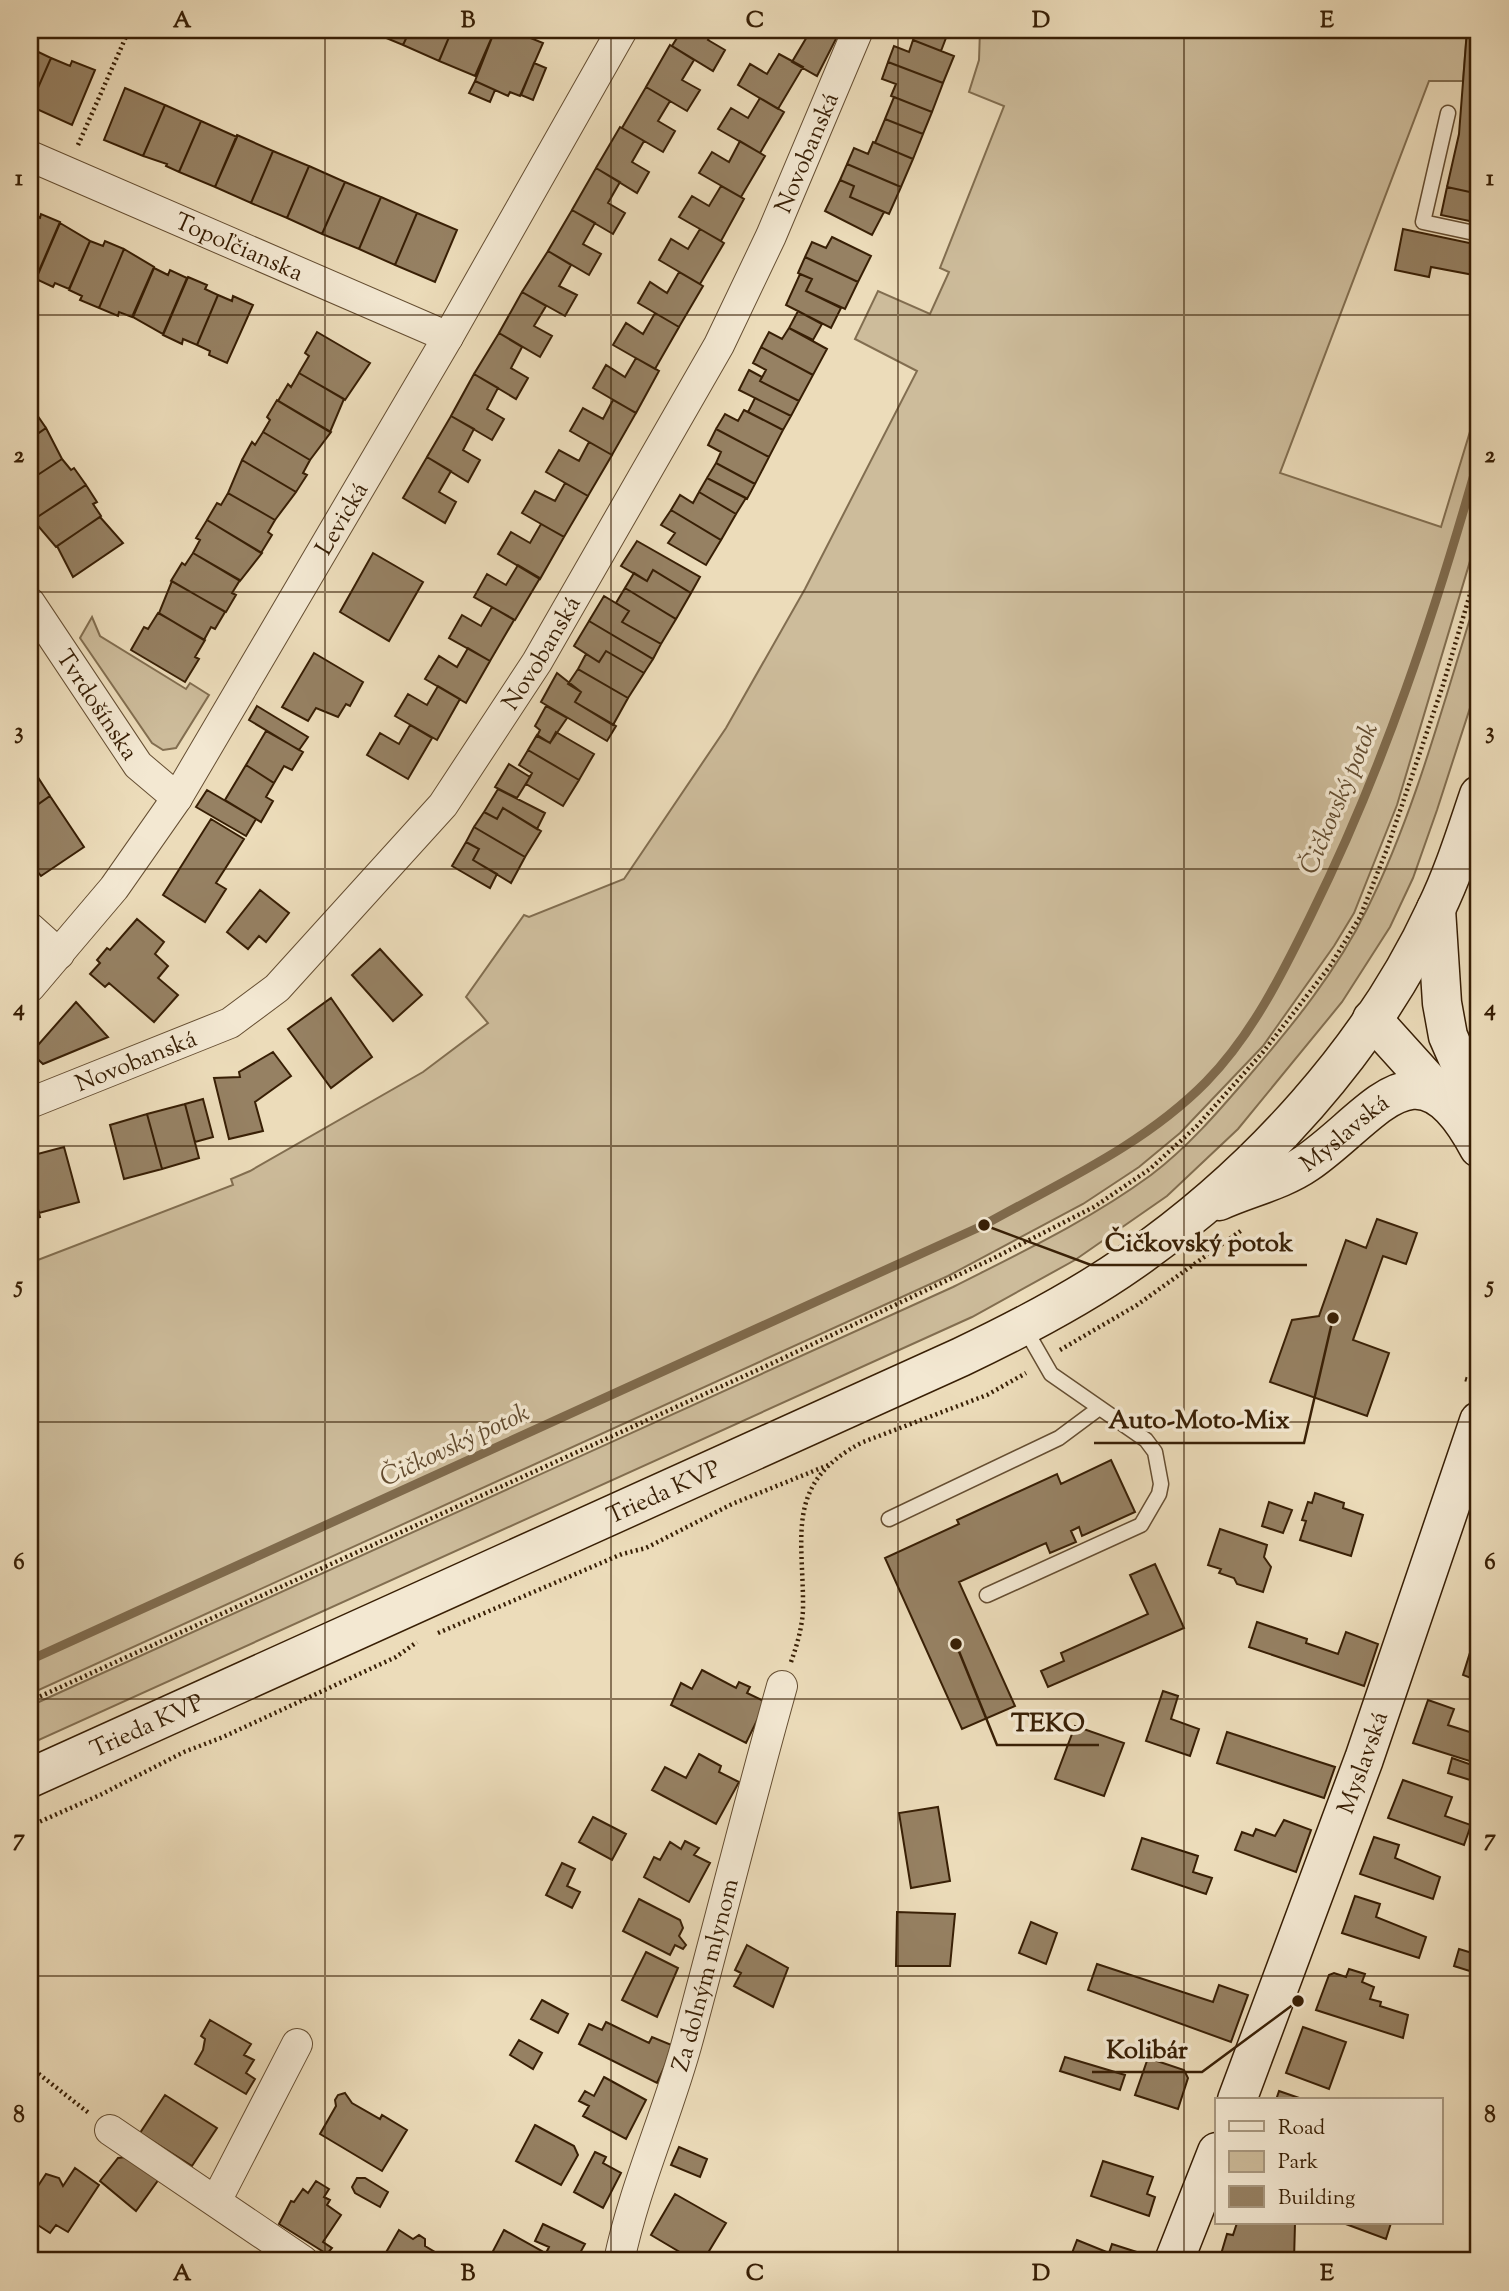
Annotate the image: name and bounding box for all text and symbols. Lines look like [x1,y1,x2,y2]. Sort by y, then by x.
text: A [173,5,192,38]
text: B [461,5,476,38]
text: C [746,5,764,38]
text: D [1032,5,1050,38]
text: E [1320,5,1334,38]
street label: Novobanská [767,88,849,219]
text: 1 [15,163,23,196]
text: 1 [1486,163,1494,196]
street label: Topoľčianska [169,206,308,291]
text: 2 [14,440,25,473]
text: 2 [1485,440,1496,473]
street label: Levická [308,477,378,562]
street label: Novobanská [495,591,590,718]
street label: Tvrdošínska [47,643,145,768]
text: 3 [14,716,24,749]
text: 3 [1485,716,1495,749]
water label: Čičkovský potok [1292,717,1389,880]
text: 4 [12,993,25,1026]
text: 4 [1483,993,1496,1026]
street label: Novobanská [71,1023,202,1102]
street label: Myslavská [1294,1087,1397,1182]
callout: Čičkovský potok [1091,1218,1307,1265]
text: Čičkovský potok [1105,1226,1294,1263]
text: 5 [13,1270,23,1303]
text: 5 [1484,1270,1494,1303]
water label: Čičkovský potok [374,1395,536,1497]
callout: Auto-Moto-Mix [1094,1396,1304,1443]
text: Auto-Moto-Mix [1108,1403,1290,1440]
street label: Trieda KVP [602,1453,726,1534]
text: 6 [13,1547,25,1580]
text: 6 [1484,1547,1496,1580]
street label: Trieda KVP [85,1687,210,1768]
callout: TEKO [997,1698,1099,1745]
text: TEKO [1011,1706,1085,1743]
street label: Myslavská [1330,1707,1398,1819]
text: 7 [13,1823,25,1856]
text: 7 [1484,1823,1496,1856]
street label: Za dolným mlynom [665,1875,749,2076]
callout: Kolibár [1092,2025,1202,2072]
text: Kolibár [1106,2033,1188,2070]
legend [1215,2098,1442,2224]
text: 8 [13,2100,25,2133]
text: 8 [1484,2100,1496,2133]
text: Road [1278,2114,1325,2144]
text: Park [1278,2148,1319,2178]
text: Building [1278,2184,1355,2214]
text: A [173,2258,192,2291]
text: B [461,2258,476,2291]
text: C [746,2258,764,2291]
text: D [1032,2258,1050,2291]
text: E [1320,2258,1334,2291]

